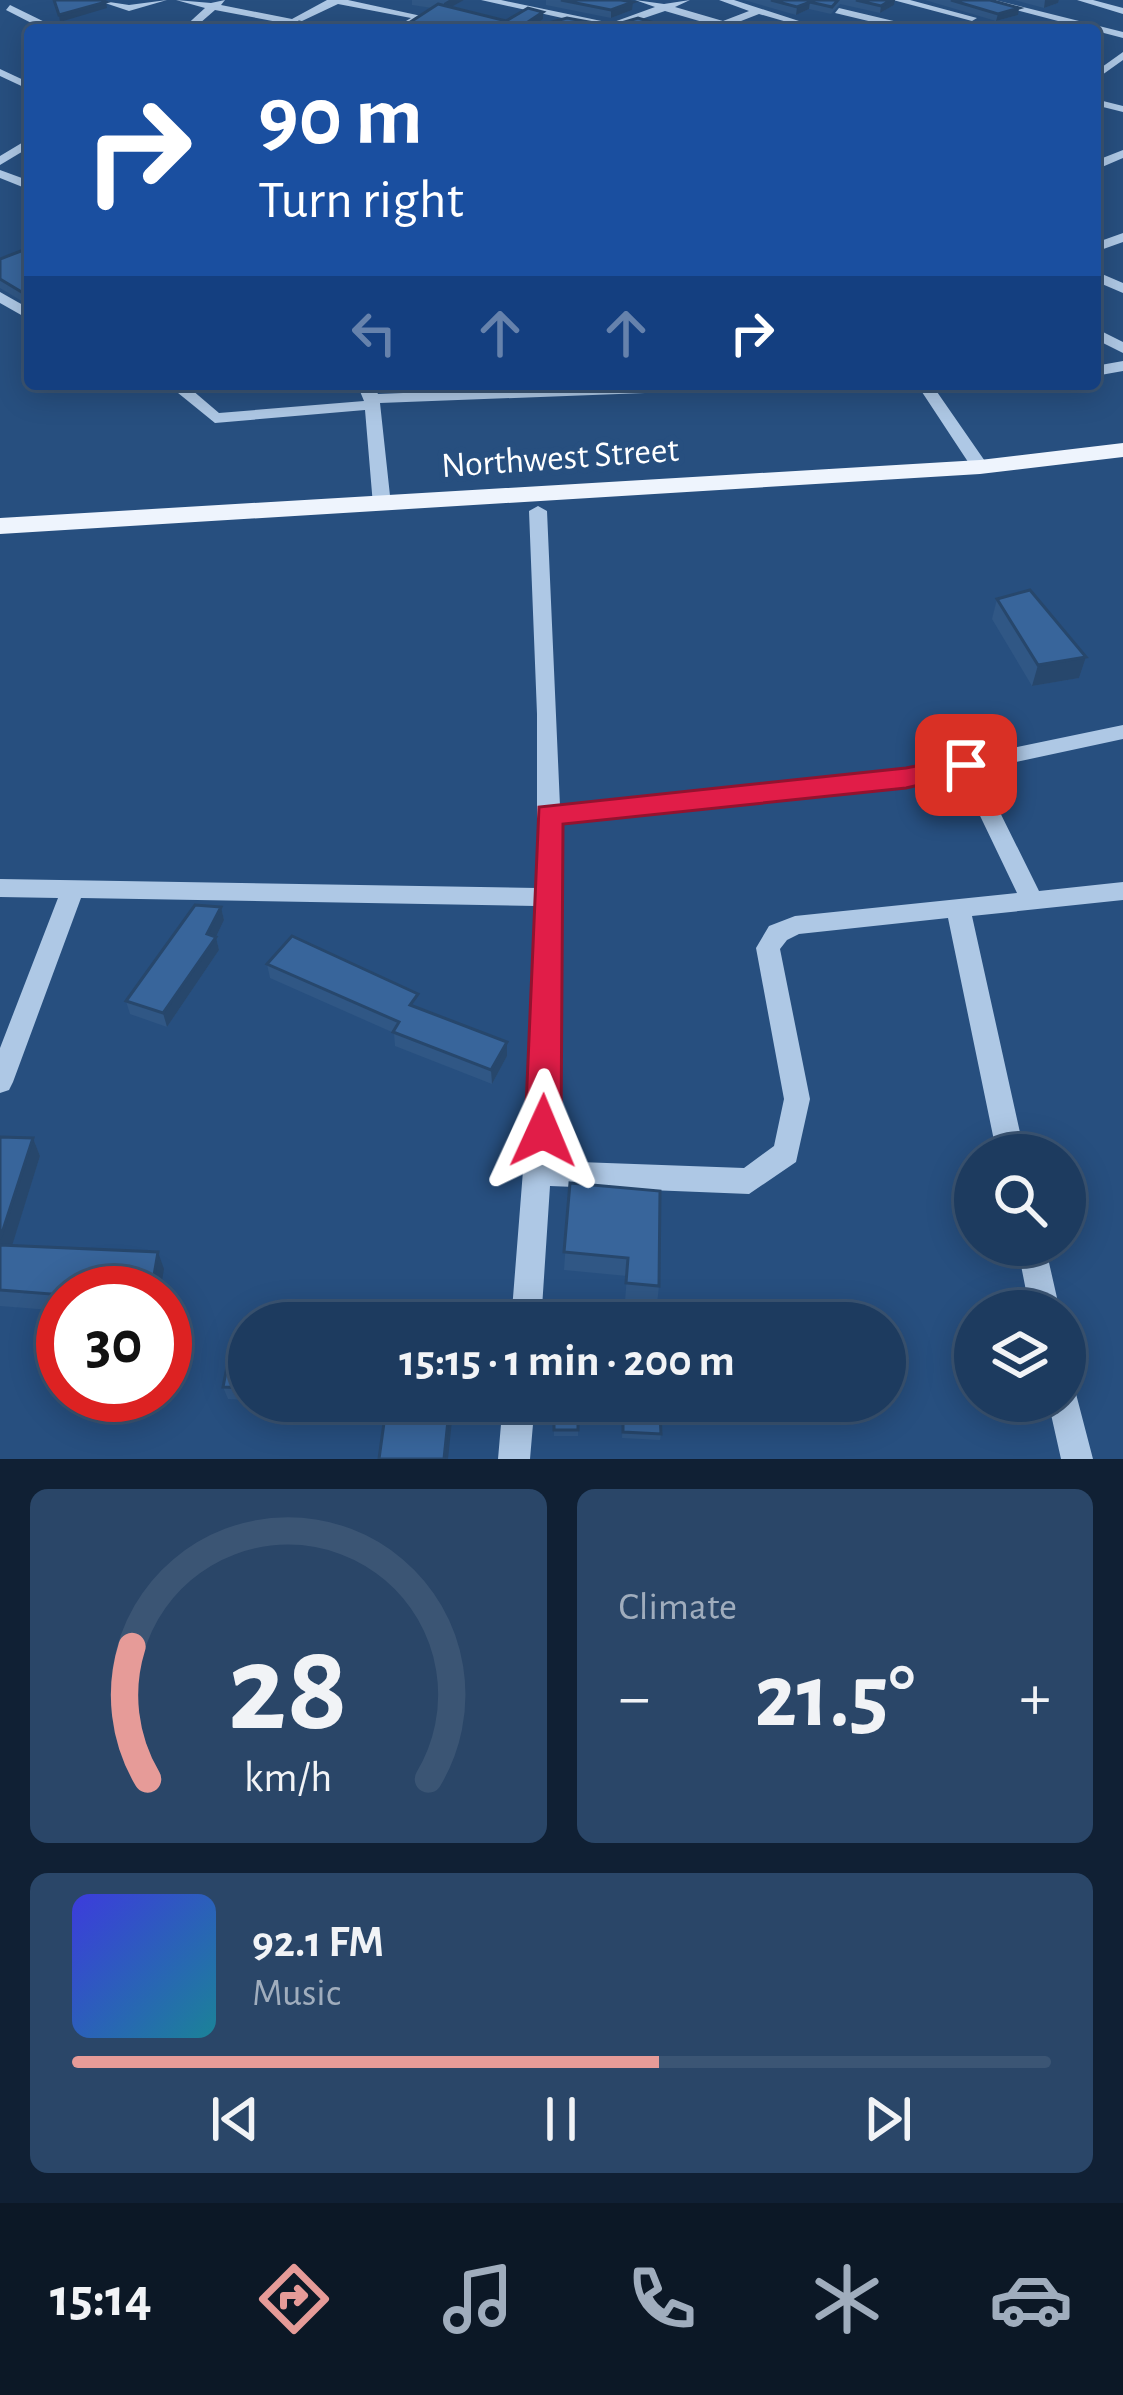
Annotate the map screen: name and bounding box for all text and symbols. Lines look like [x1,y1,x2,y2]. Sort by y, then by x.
icon: right [60,72,216,228]
text: 90 m [258,76,423,160]
text: Turn right [258,174,464,228]
icon: left [341,300,407,366]
icon: ahead [467,300,533,366]
icon: ahead [593,300,659,366]
icon: right [719,300,785,366]
street label: Northwest Street [440,432,681,484]
pin [915,714,1017,816]
icon: arrive [933,732,999,798]
position arrow [480,1068,606,1194]
map controls [954,1134,1086,1422]
button: search [954,1134,1086,1266]
speed limit sign: 30 [36,1266,192,1422]
button: layers [954,1290,1086,1422]
text: 15:15 · 1 min · 200 m [399,1339,735,1384]
text: Climate [619,1588,737,1627]
text: 28 [228,1628,348,1753]
text: 21.5° [754,1653,915,1743]
text: − [619,1665,650,1731]
text: + [1019,1665,1051,1731]
text: km/h [244,1757,332,1800]
text: 92.1 FM [252,1920,384,1965]
text: Music [252,1974,341,2013]
icon: previous [202,2086,268,2152]
icon: pause [528,2086,594,2152]
icon: next [855,2086,921,2152]
icon: directions [252,2257,336,2341]
icon: music [436,2257,520,2341]
icon: phone [620,2257,704,2341]
icon: climate [805,2257,889,2341]
icon: car [989,2257,1073,2341]
text: 15:14 [50,2272,152,2326]

